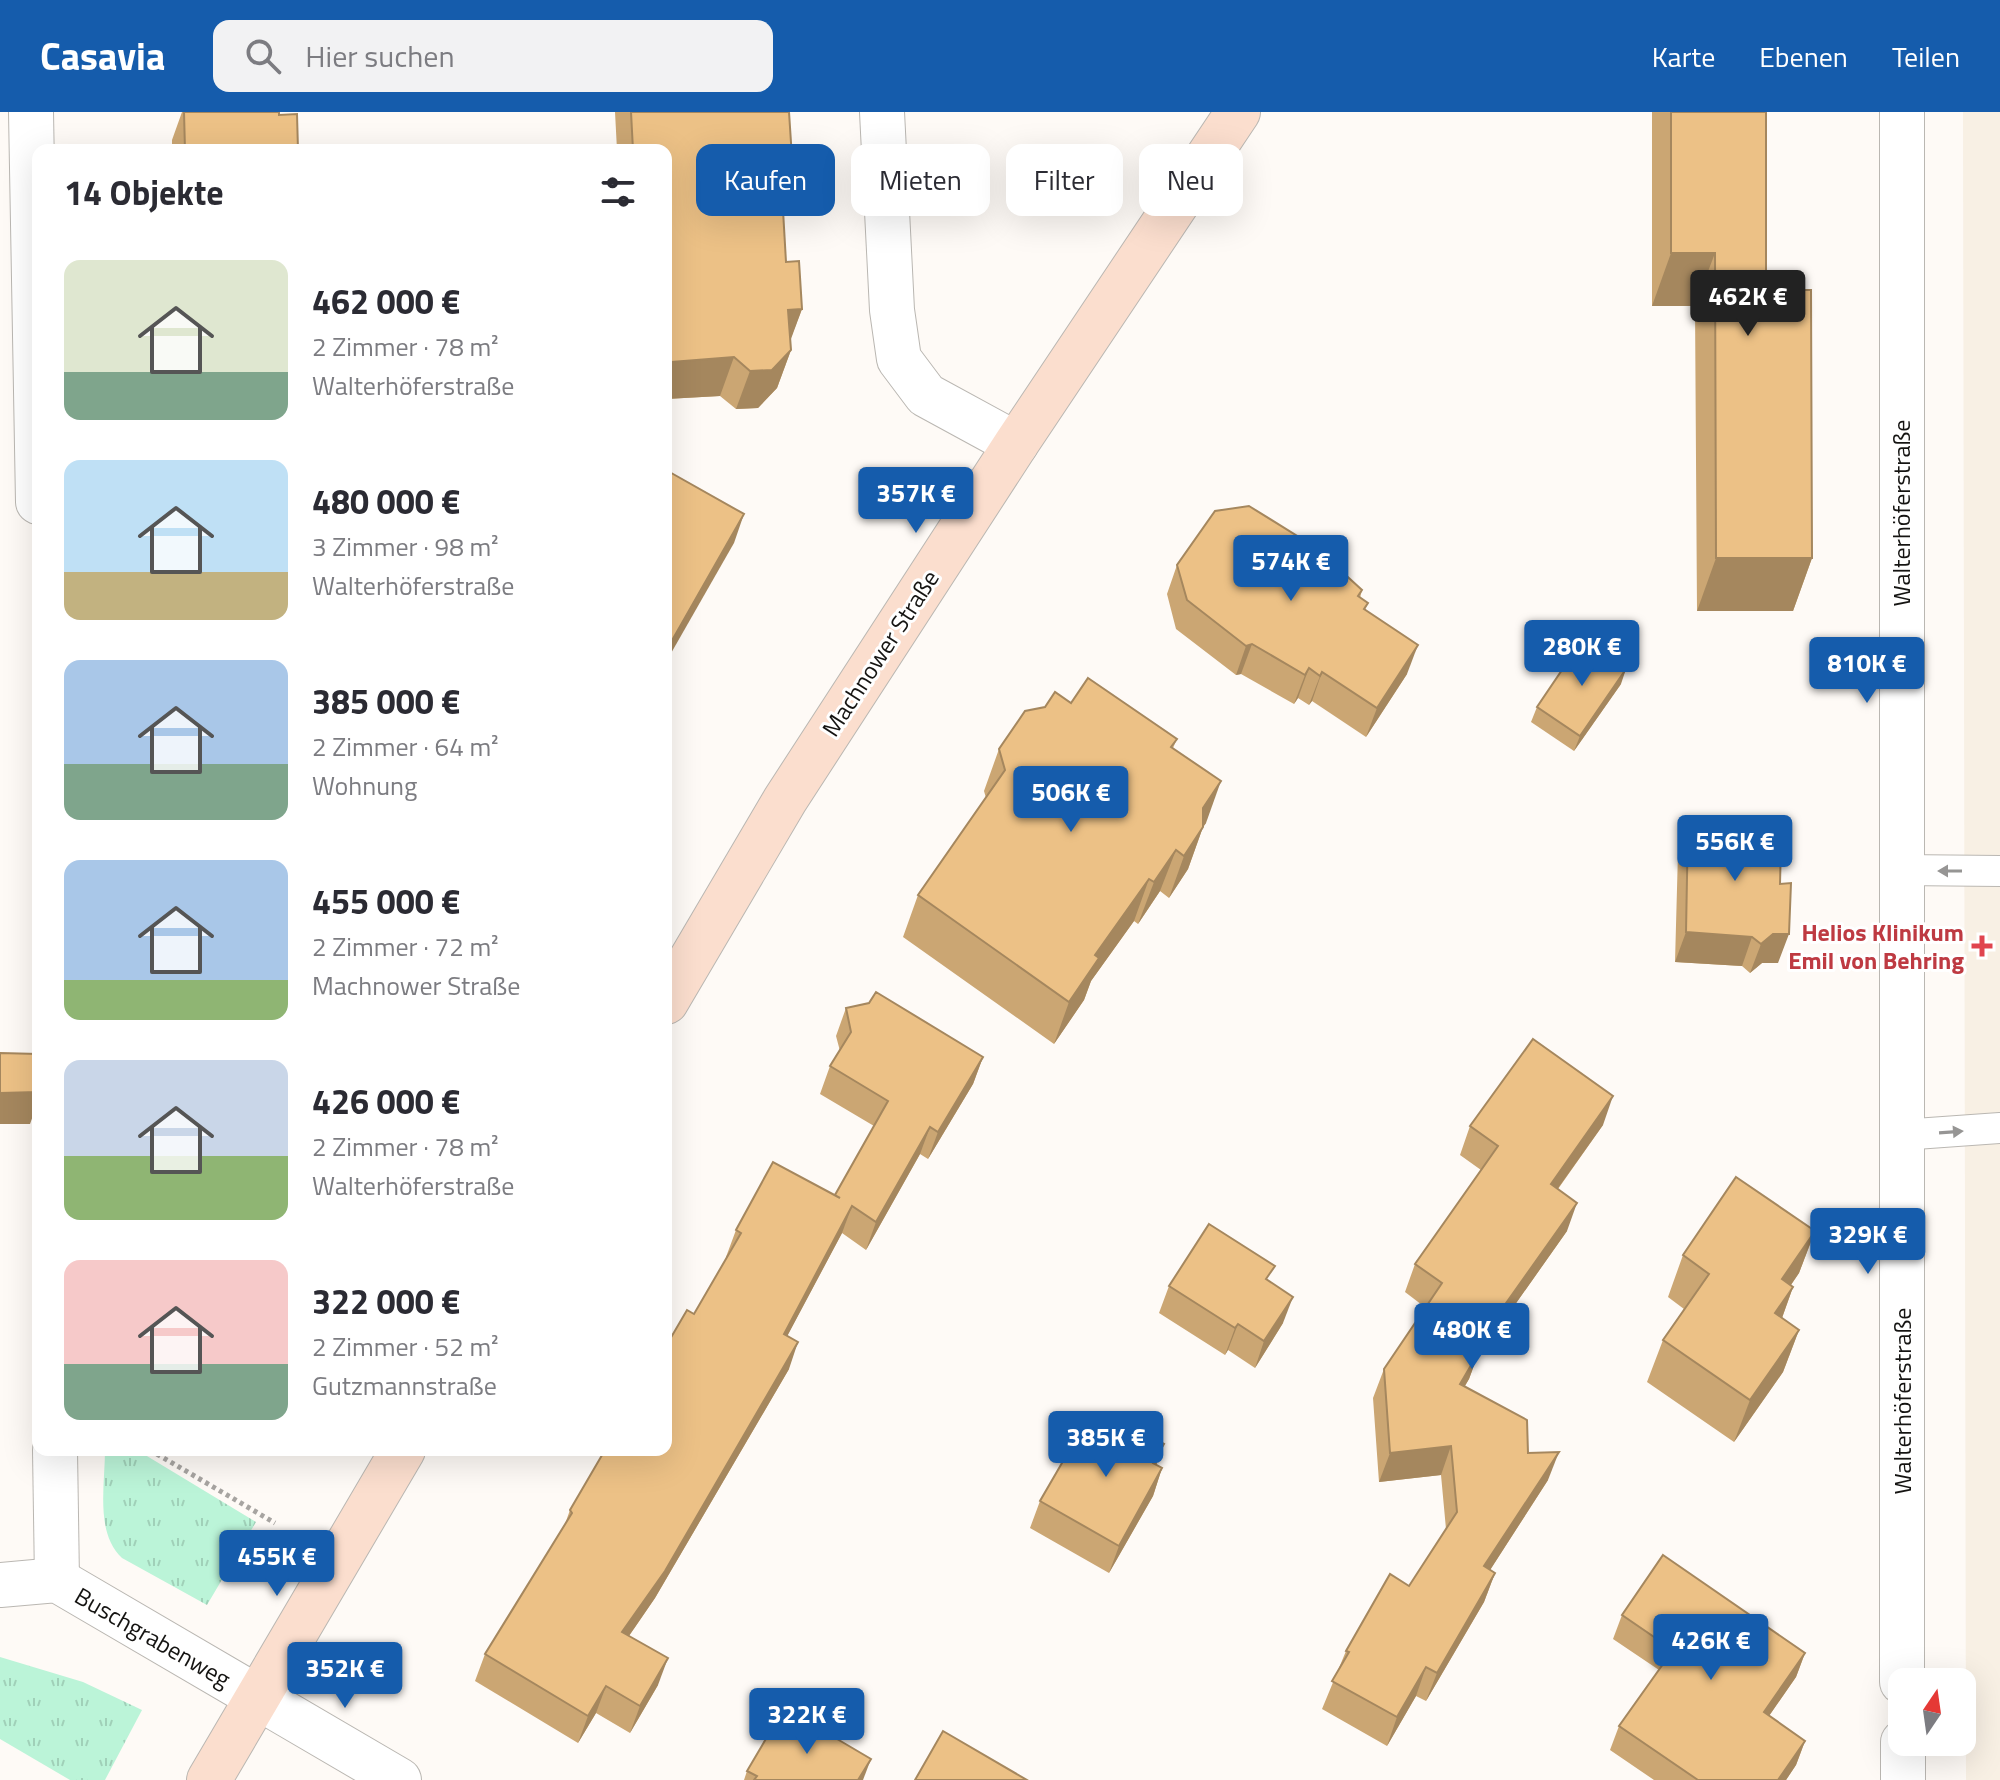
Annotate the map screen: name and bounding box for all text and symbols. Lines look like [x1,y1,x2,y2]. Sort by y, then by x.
search box [213,20,773,92]
text: Casavia [40,27,165,85]
text: Hier suchen [305,33,455,79]
icon: search [241,34,285,78]
text: Karte [1652,35,1715,78]
text: Ebenen [1759,35,1848,78]
text: Teilen [1892,35,1960,78]
chip: Kaufen [696,144,835,216]
chip: Mieten [851,144,990,216]
chip: Filter [1006,144,1123,216]
chip: Neu [1139,144,1243,216]
text: 14 Objekte [64,166,224,218]
icon: filters [596,170,640,214]
pin: 462K € [1683,270,1813,338]
text: 462 000 € [312,275,460,327]
text: 462K € [1708,276,1788,315]
icon: home [128,292,224,388]
text: 2 Zimmer · 78 m² [312,327,498,366]
text: Walterhöferstraße [312,366,514,405]
street label: Walterhöferstraße [1883,420,1919,606]
pin: 357K € [851,467,981,535]
text: 357K € [876,473,956,512]
text: 480 000 € [312,475,460,527]
icon: home [128,492,224,588]
text: 3 Zimmer · 98 m² [312,527,498,566]
pin: 574K € [1226,535,1356,603]
text: 574K € [1251,541,1331,580]
street label: Machnower Straße [813,563,947,743]
text: Walterhöferstraße [312,566,514,605]
pin: 280K € [1517,620,1647,688]
text: 280K € [1542,626,1622,665]
pin: 810K € [1802,637,1932,705]
text: 810K € [1827,643,1907,682]
text: 385 000 € [312,675,460,727]
icon: home [128,692,224,788]
text: 2 Zimmer · 64 m² [312,727,498,766]
text: Wohnung [312,766,417,805]
pin: 506K € [1006,766,1136,834]
text: 506K € [1031,772,1111,811]
pin: 556K € [1670,815,1800,883]
text: 556K € [1695,821,1775,860]
one-way arrow [1937,865,1962,877]
text: 455 000 € [312,875,460,927]
icon: home [128,892,224,988]
place label: Helios Klinikum Emil von Behring [1788,914,1964,978]
text: 2 Zimmer · 72 m² [312,927,498,966]
marker: Helios Klinikum Emil von Behring [1971,935,1993,957]
text: Machnower Straße [312,966,520,1005]
text: 426 000 € [312,1075,460,1127]
icon: home [128,1092,224,1188]
one-way arrow [1939,1125,1964,1138]
text: 2 Zimmer · 78 m² [312,1127,498,1166]
text: Walterhöferstraße [312,1166,514,1205]
pin: 329K € [1803,1208,1933,1276]
text: 329K € [1828,1214,1908,1253]
text: 322 000 € [312,1275,460,1327]
icon: home [128,1292,224,1388]
pin: 480K € [1407,1303,1537,1371]
street label: Walterhöferstraße [1884,1308,1920,1494]
text: 480K € [1432,1309,1512,1348]
text: 2 Zimmer · 52 m² [312,1327,498,1366]
text: Gutzmannstraße [312,1366,497,1405]
pin: 385K € [1041,1411,1171,1479]
text: 385K € [1066,1417,1146,1456]
pin: 455K € [212,1530,342,1598]
text: 455K € [237,1536,317,1575]
street label: Buschgrabenweg [68,1578,238,1696]
pin: 426K € [1646,1614,1776,1682]
text: 426K € [1671,1620,1751,1659]
pin: 352K € [280,1642,410,1710]
text: 352K € [305,1648,385,1687]
north arrow [1888,1668,1976,1756]
map controls [1888,1668,1976,1756]
pin: 322K € [742,1688,872,1756]
text: 322K € [767,1694,847,1733]

